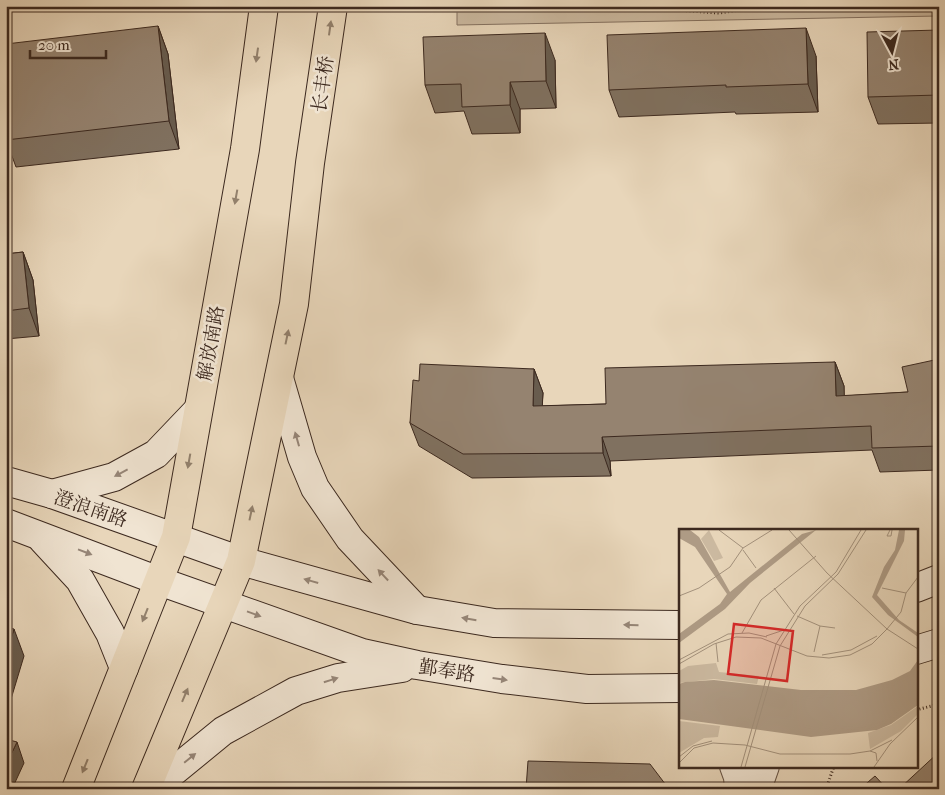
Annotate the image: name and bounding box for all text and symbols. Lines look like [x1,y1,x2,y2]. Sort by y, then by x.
one-way arrow [326,20,334,36]
scale bar [30,28,106,60]
north arrow [868,28,918,78]
text: 20 m [38,36,70,54]
one-way arrow [253,47,261,63]
street label: 长丰桥 [308,54,338,114]
text: N [887,55,900,74]
one-way arrow [232,190,240,206]
street label: 解放南路 [194,304,228,383]
one-way arrow [284,328,292,344]
one-way arrow [292,432,300,447]
one-way arrow [185,453,193,469]
one-way arrow [113,469,128,477]
street label: 澄浪南路 [51,486,130,532]
one-way arrow [247,505,255,521]
inset map [679,529,918,768]
one-way arrow [77,549,92,557]
one-way arrow [377,569,389,581]
one-way arrow [304,576,319,584]
one-way arrow [141,608,149,623]
one-way arrow [247,610,262,618]
one-way arrow [461,615,477,623]
one-way arrow [623,621,639,629]
street label: 鄞奉路 [417,656,477,686]
one-way arrow [492,675,508,683]
one-way arrow [323,676,338,684]
one-way arrow [181,688,189,702]
one-way arrow [183,753,196,764]
one-way arrow [81,759,89,774]

